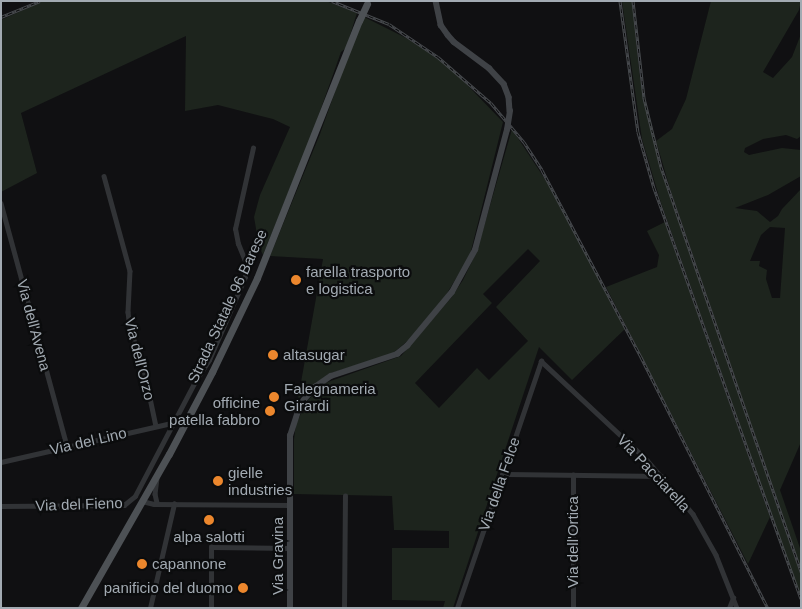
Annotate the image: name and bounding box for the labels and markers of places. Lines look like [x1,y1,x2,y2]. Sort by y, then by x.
place label: farella trasporto e logistica [306,262,410,297]
marker: farella trasporto e logistica [290,274,302,286]
place label: altasugar [283,346,345,364]
marker: altasugar [267,349,279,361]
place label: Falegnameria Girardi [284,379,376,414]
marker: Falegnameria Girardi [268,391,280,403]
place label: officine patella fabbro [169,393,260,428]
marker: officine patella fabbro [264,405,276,417]
place label: gielle industries [228,463,292,498]
marker: gielle industries [212,475,224,487]
marker: alpa salotti [203,514,215,526]
place label: alpa salotti [173,528,245,546]
place label: capannone [152,555,226,573]
marker: capannone [136,558,148,570]
place label: panificio del duomo [104,579,233,597]
marker: panificio del duomo [237,582,249,594]

